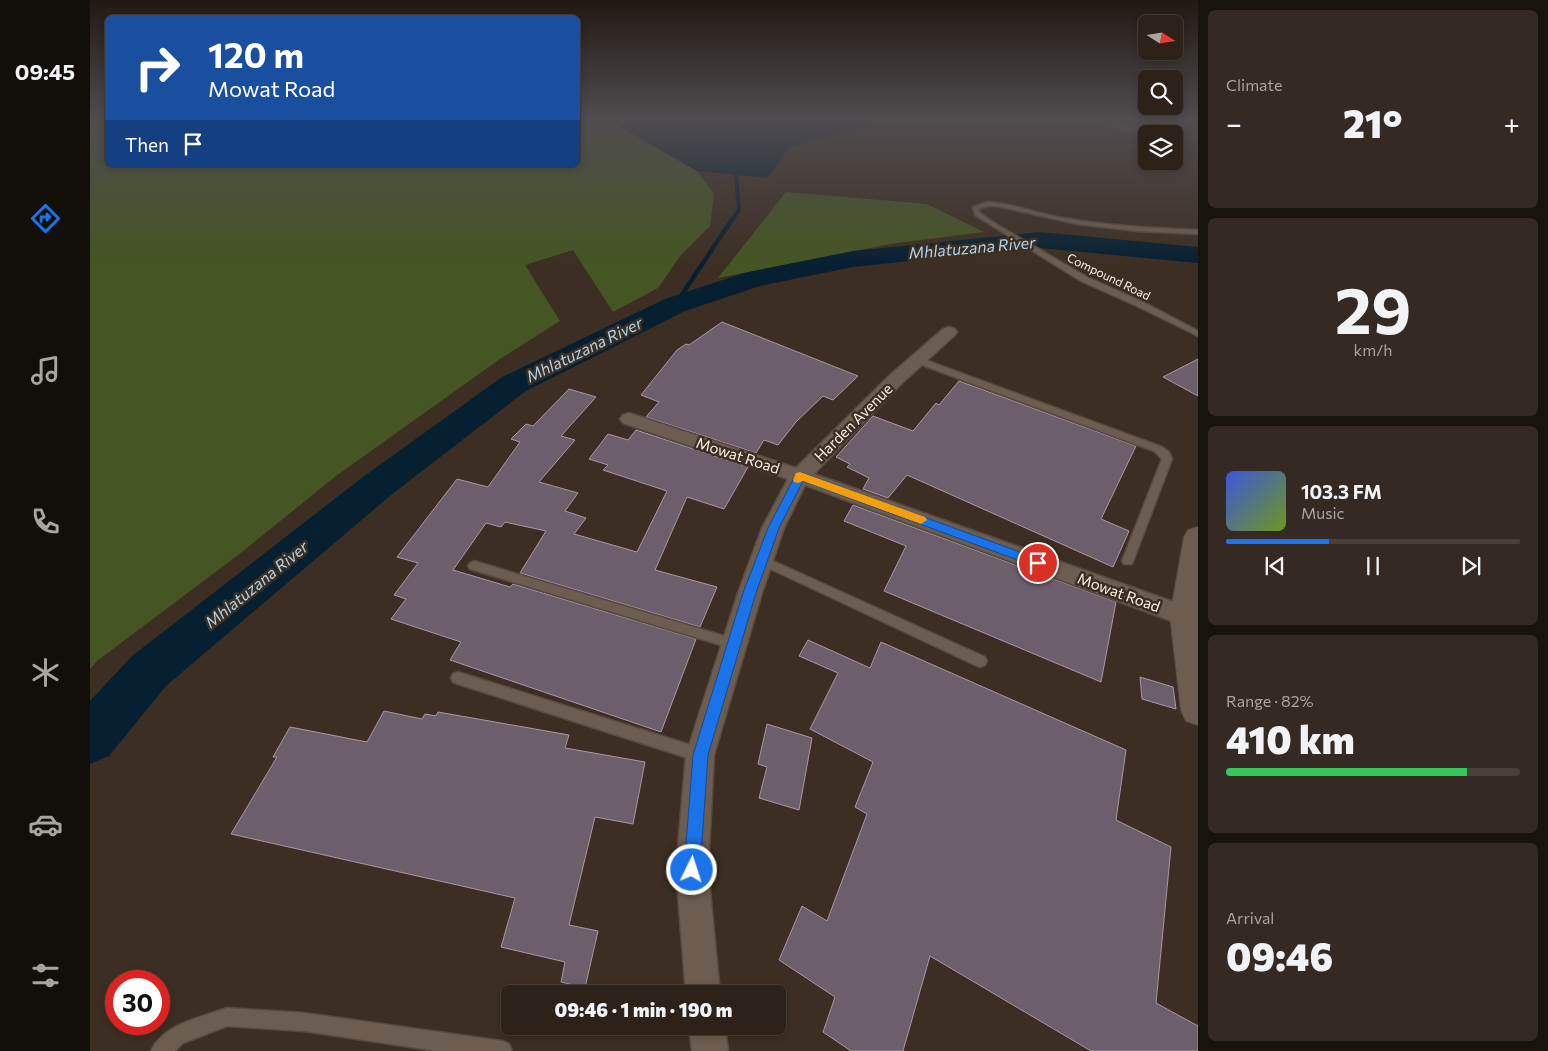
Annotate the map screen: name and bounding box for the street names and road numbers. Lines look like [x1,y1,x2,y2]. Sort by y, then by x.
street label: Compound Road [1065,250,1153,302]
street label: Harden Avenue [810,379,896,465]
street label: Mowat Road [694,433,782,477]
street label: Mowat Road [1075,569,1163,615]

